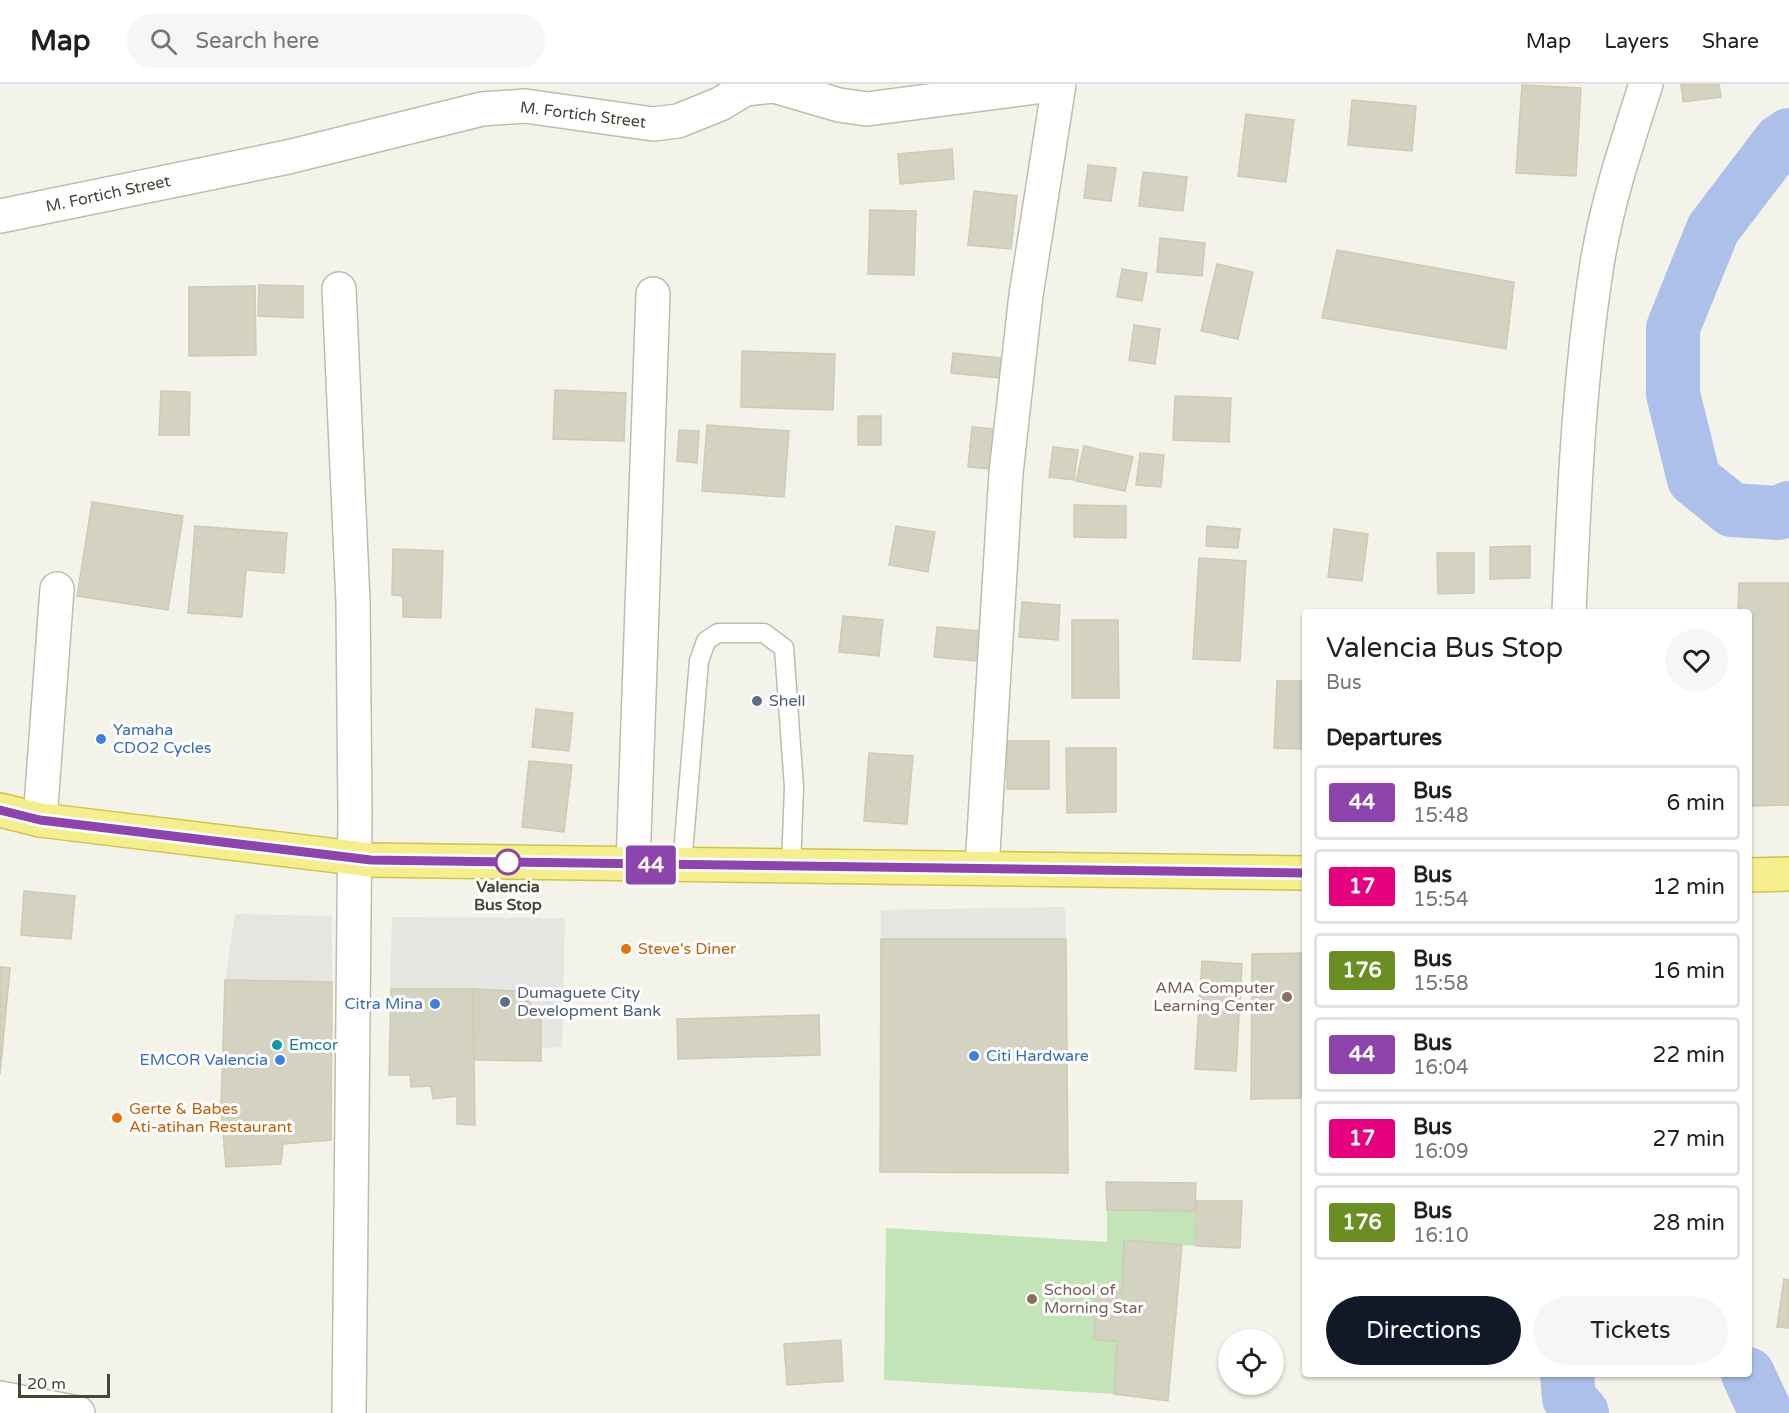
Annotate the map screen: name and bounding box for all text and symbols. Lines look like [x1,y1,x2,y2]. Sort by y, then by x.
search box [126,14,546,68]
text: Map [30,24,90,58]
icon: search [147,25,180,58]
text: Search here [195,28,319,54]
text: Map [1526,29,1571,54]
text: Layers [1604,29,1669,54]
text: Share [1702,29,1759,54]
street label: M. Fortich Street [519,97,647,133]
street label: M. Fortich Street [44,171,172,217]
button: heart [1665,629,1728,692]
text: Valencia Bus Stop [1326,631,1563,665]
text: Bus [1326,671,1362,695]
place label: Shell [769,691,806,711]
marker: Shell [750,694,764,708]
place label: Yamaha CDO2 Cycles [113,720,211,758]
text: Departures [1326,725,1442,751]
marker: Yamaha CDO2 Cycles [94,732,108,746]
text: Bus [1413,778,1452,804]
text: 44 [1349,790,1375,815]
text: 6 min [1666,790,1725,816]
text: 15:48 [1413,804,1468,828]
line badge: 44 [624,846,678,884]
marker: Valencia Bus Stop [495,849,521,875]
text: 44 [638,853,664,878]
text: Bus [1413,862,1452,888]
text: 17 [1349,874,1375,899]
text: 12 min [1653,874,1725,900]
place label: Valencia Bus Stop [474,877,542,915]
text: 15:54 [1413,888,1468,912]
place label: Steve's Diner [638,939,737,959]
marker: Steve's Diner [619,942,633,956]
text: Bus [1413,946,1452,972]
text: 176 [1342,958,1382,983]
text: 16 min [1653,958,1725,984]
text: 15:58 [1413,972,1468,996]
place label: AMA Computer Learning Center [1153,978,1276,1016]
place label: Dumaguete City Development Bank [517,983,661,1021]
marker: AMA Computer Learning Center [1280,990,1294,1004]
place label: Citra Mina [344,994,423,1014]
marker: Dumaguete City Development Bank [498,995,512,1009]
marker: Citra Mina [428,997,442,1011]
text: Bus [1413,1030,1452,1056]
place label: Emcor [289,1035,339,1055]
marker: Emcor [270,1038,284,1052]
text: 44 [1349,1042,1375,1067]
text: 22 min [1653,1042,1725,1068]
place label: Citi Hardware [986,1046,1089,1066]
marker: Citi Hardware [967,1049,981,1063]
place label: EMCOR Valencia [139,1050,268,1070]
marker: EMCOR Valencia [273,1053,287,1067]
text: 16:04 [1413,1056,1468,1080]
place label: Gerte & Babes Ati-atihan Restaurant [129,1099,292,1137]
marker: Gerte & Babes Ati-atihan Restaurant [110,1111,124,1125]
text: Bus [1413,1114,1452,1140]
text: 17 [1349,1126,1375,1151]
text: 27 min [1653,1126,1725,1152]
text: 16:09 [1413,1140,1468,1164]
text: Bus [1413,1198,1452,1224]
text: 176 [1342,1210,1382,1235]
text: 28 min [1653,1210,1725,1236]
text: 16:10 [1413,1224,1468,1248]
place label: School of Morning Star [1044,1280,1144,1318]
marker: School of Morning Star [1025,1292,1039,1306]
button: Directions [1326,1296,1521,1365]
button: Tickets [1533,1296,1728,1365]
map controls [1218,1329,1284,1395]
button: locate [1218,1329,1284,1395]
scale bar [18,1371,110,1398]
text: 20 m [27,1374,66,1394]

